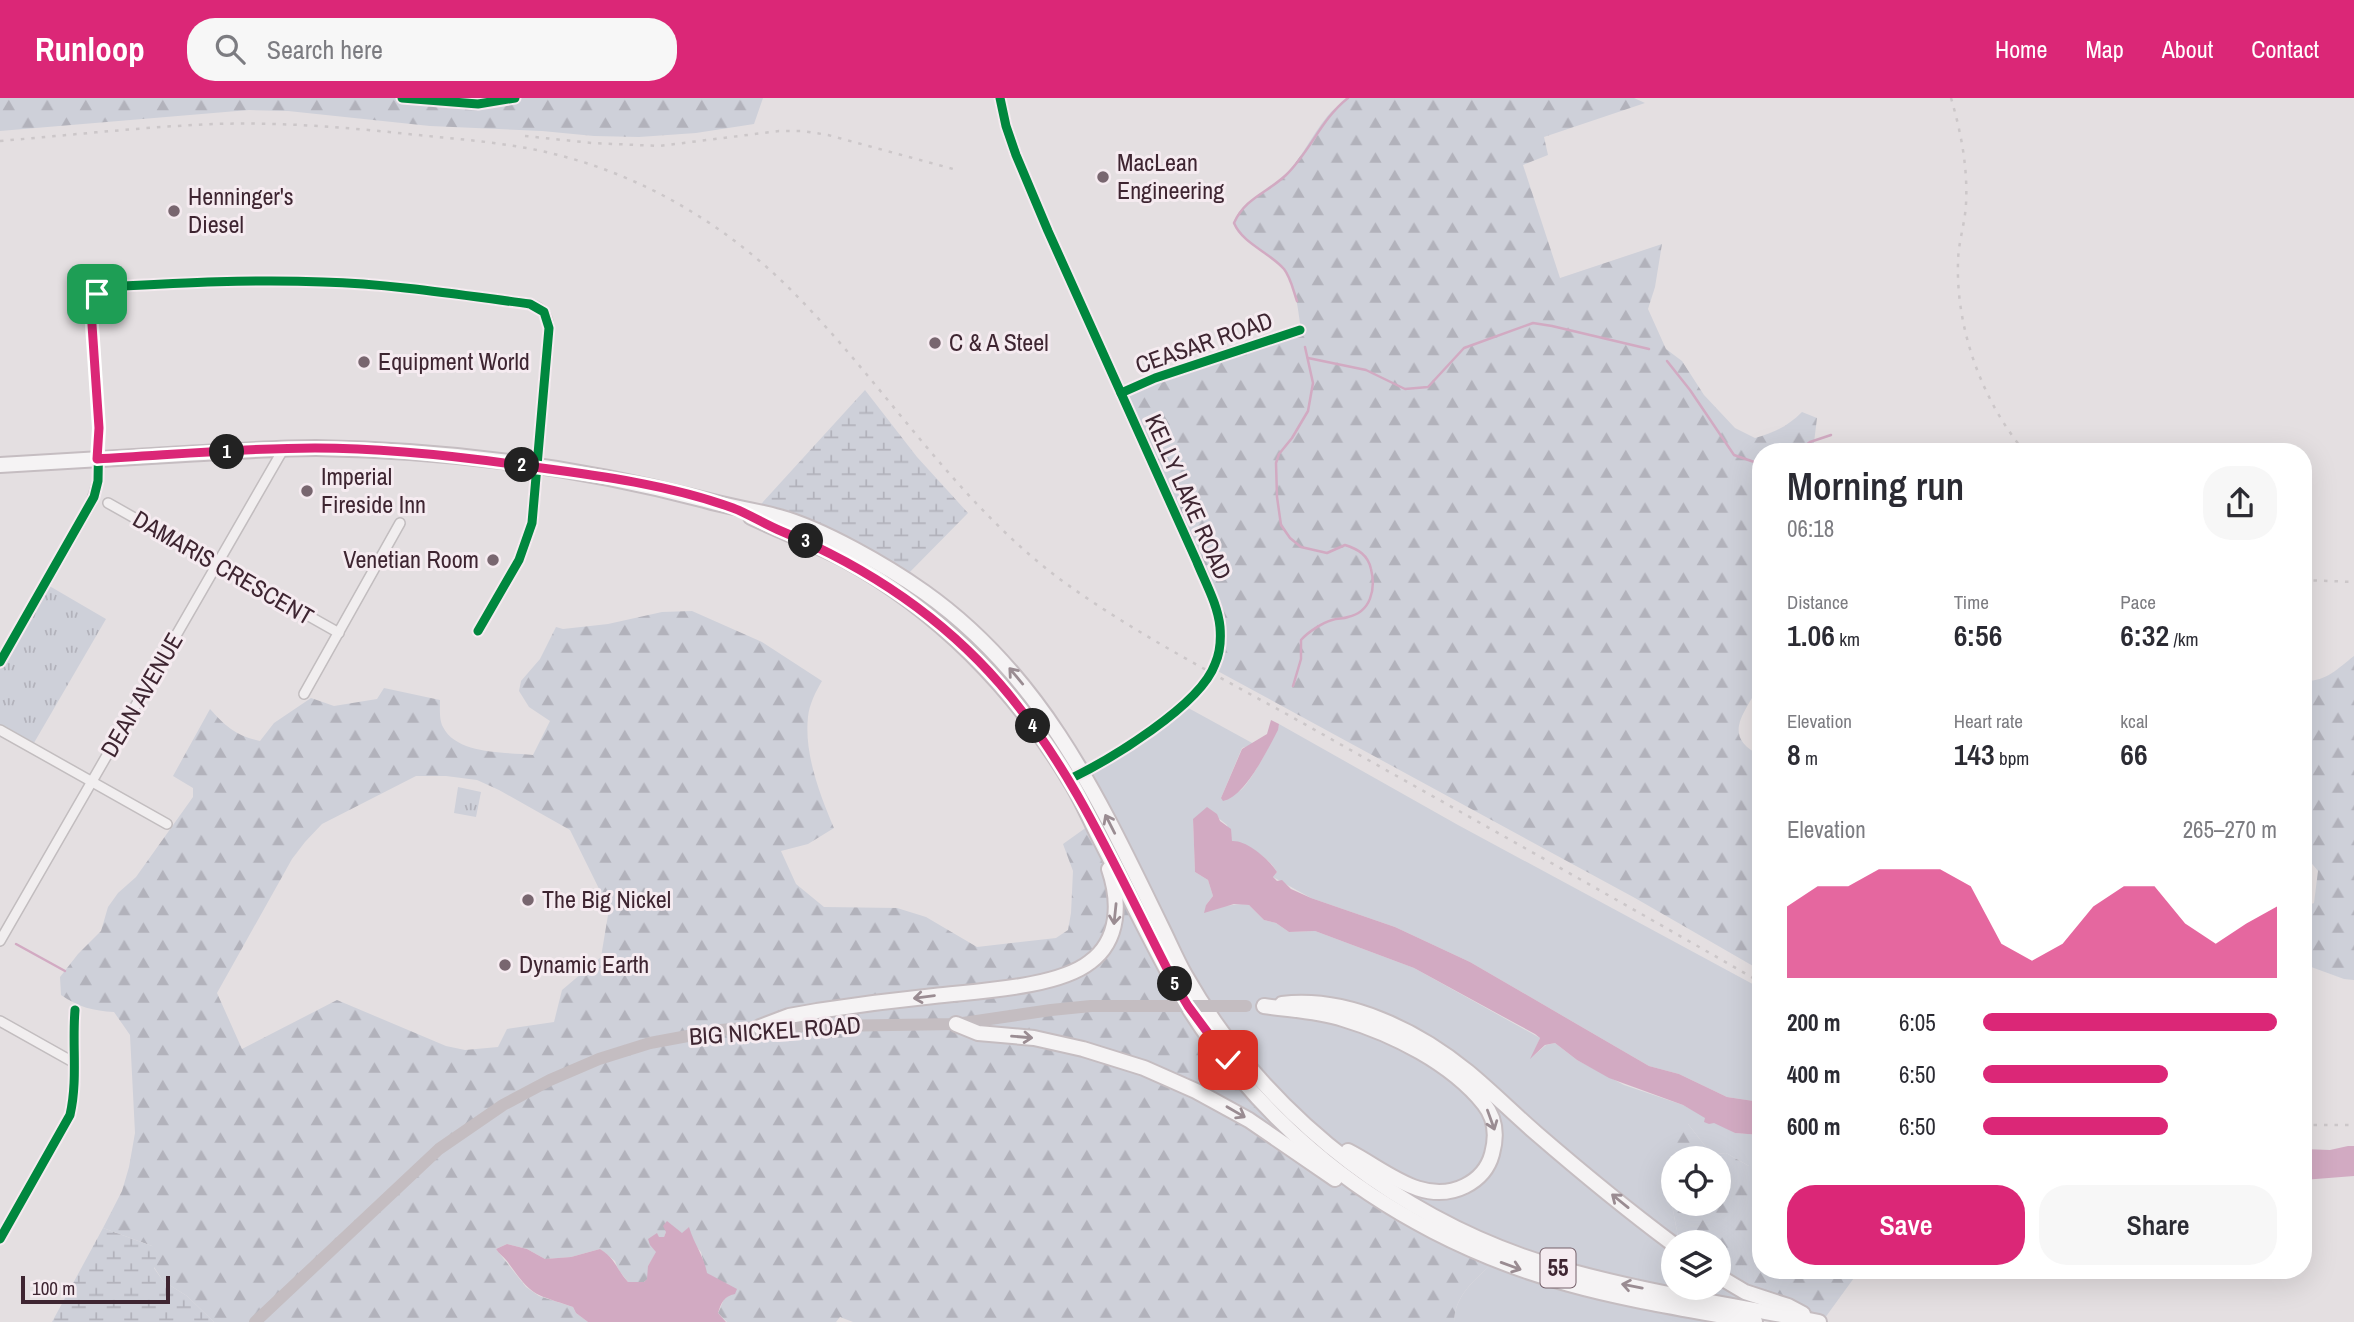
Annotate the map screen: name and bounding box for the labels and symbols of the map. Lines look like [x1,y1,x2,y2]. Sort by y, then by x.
place label: MacLean Engineering [1117,146,1224,206]
marker: MacLean Engineering [1095,169,1111,185]
place label: Henninger's Diesel [188,180,294,240]
marker: Henninger's Diesel [166,203,182,219]
pin [67,264,127,324]
street label: CEASAR ROAD [1131,304,1277,381]
place label: C & A Steel [949,326,1049,358]
marker: C & A Steel [927,335,943,351]
place label: Equipment World [378,345,530,377]
marker: Equipment World [356,354,372,370]
street label: KELLY LAKE ROAD [1138,409,1240,584]
pin: 1 [210,434,244,470]
pin: 2 [504,448,540,482]
place label: Imperial Fireside Inn [321,460,426,520]
marker: Imperial Fireside Inn [299,483,315,499]
street label: DAMARIS CRESCENT [127,502,320,632]
pin: 3 [788,524,824,558]
place label: Venetian Room [343,543,479,575]
marker: Venetian Room [485,552,501,568]
street label: DEAN AVENUE [93,627,190,762]
one-way arrow [1009,668,1024,686]
pin: 4 [1016,708,1050,744]
one-way arrow [1103,814,1117,835]
place label: The Big Nickel [542,883,671,915]
marker: The Big Nickel [520,892,536,908]
one-way arrow [1109,902,1122,925]
place label: Dynamic Earth [519,948,649,980]
marker: Dynamic Earth [497,957,513,973]
pin: 5 [1158,966,1192,1001]
one-way arrow [913,990,936,1003]
street label: BIG NICKEL ROAD [688,1008,862,1052]
pin [1198,1030,1258,1090]
one-way arrow [1011,1031,1033,1044]
one-way arrow [1225,1105,1245,1119]
one-way arrow [1486,1108,1498,1130]
one-way arrow [1611,1193,1629,1209]
road number: 55 [1540,1248,1576,1288]
one-way arrow [1499,1261,1521,1273]
scale bar [21,1273,170,1305]
one-way arrow [1621,1278,1644,1292]

